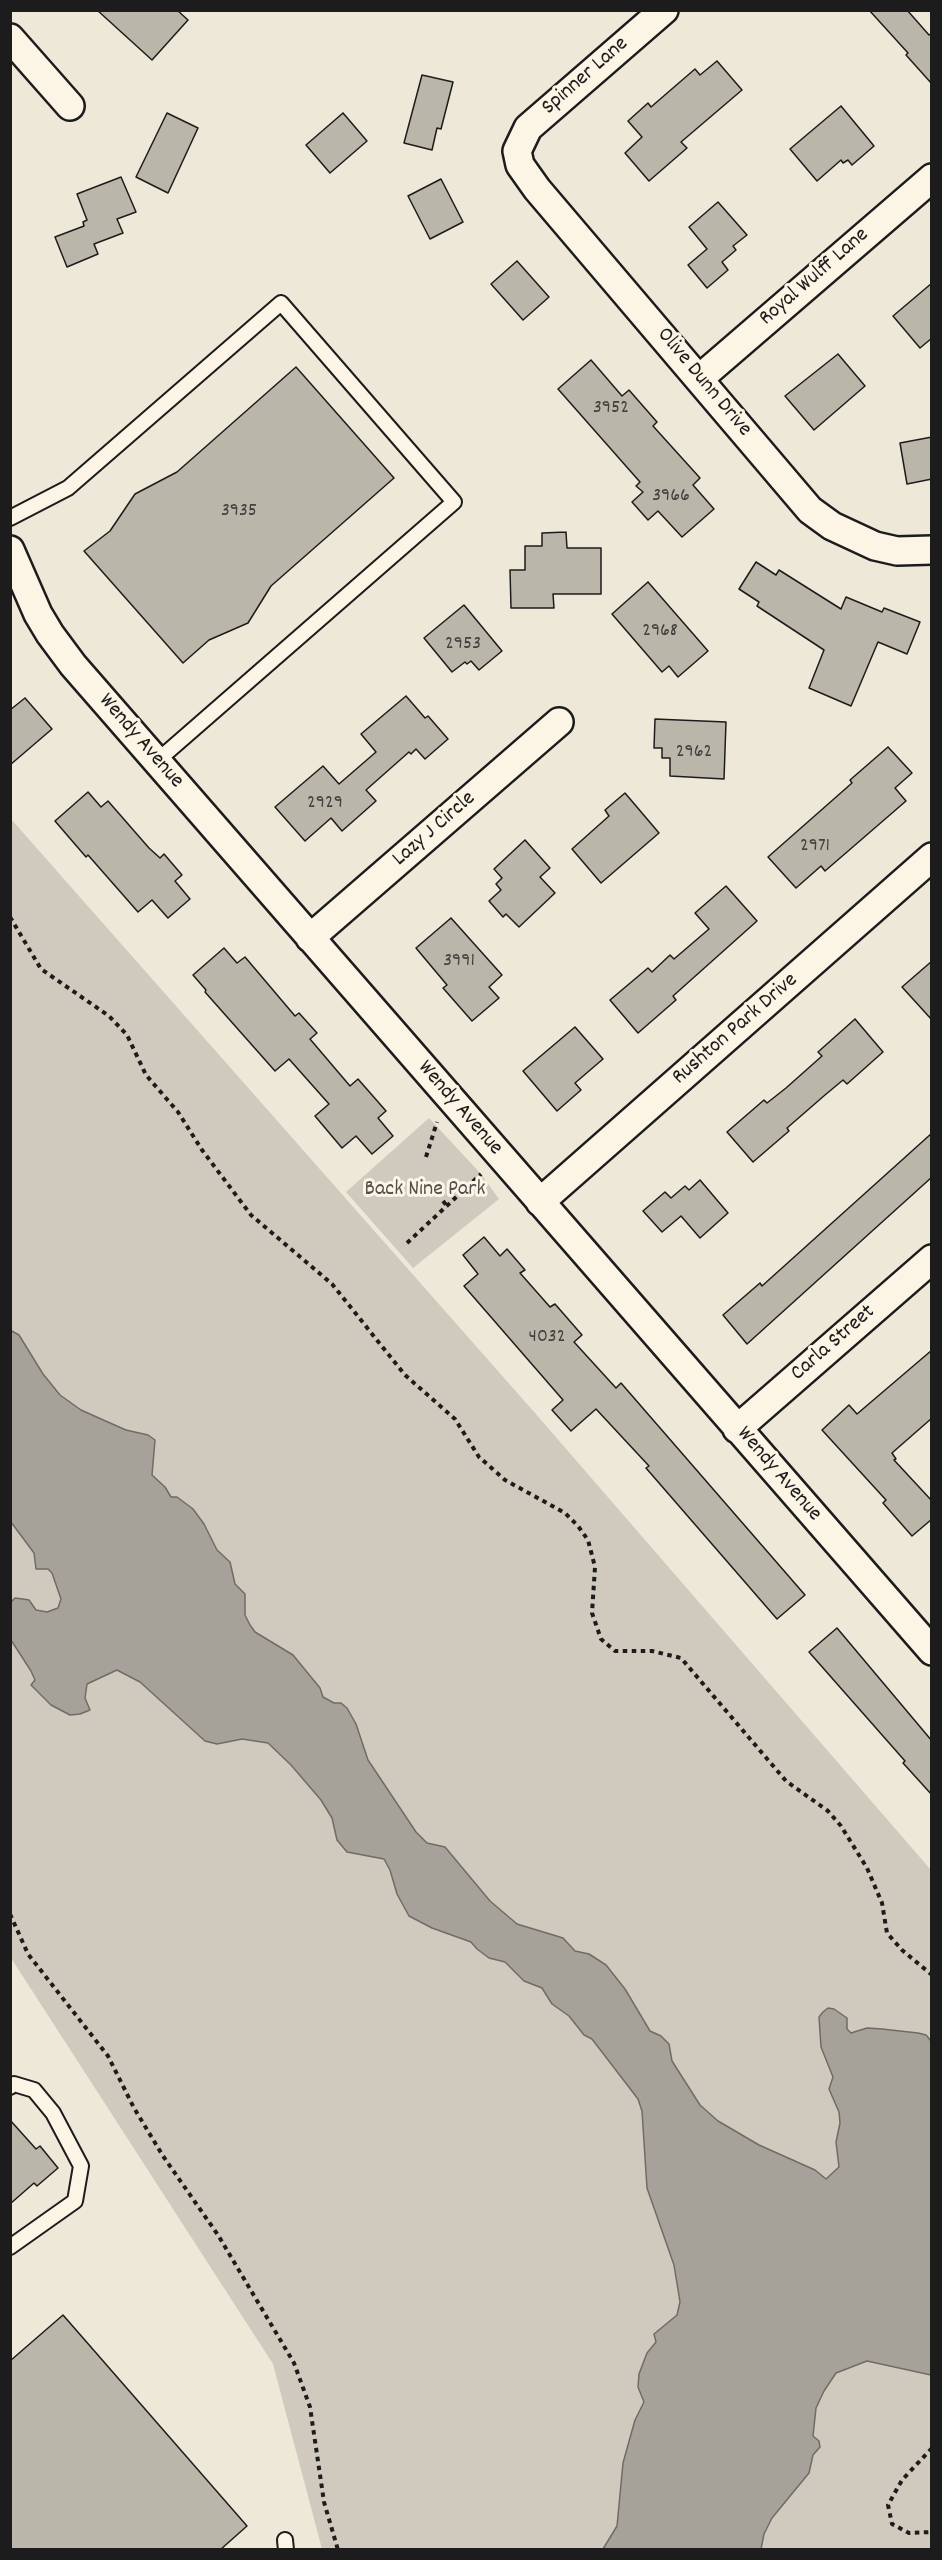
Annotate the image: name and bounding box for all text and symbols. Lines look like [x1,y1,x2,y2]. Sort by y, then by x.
street label: Spinner Lane [537,32,635,122]
street label: Royal Wulff Lane [755,223,875,333]
street label: Olive Dunn Drive [650,323,756,443]
house number: 3952 [593,397,629,421]
house number: 3966 [652,485,690,509]
house number: 3935 [221,500,257,524]
house number: 2968 [642,620,678,644]
house number: 2953 [445,633,481,657]
street label: Wendy Avenue [92,689,188,795]
house number: 2962 [676,741,712,765]
street label: Lazy J Circle [388,787,482,873]
house number: 2929 [307,792,343,816]
house number: 2971 [800,835,830,859]
house number: 3991 [443,950,475,974]
street label: Rushton Park Drive [668,968,804,1092]
street label: Wendy Avenue [411,1056,507,1162]
park label: Back Nine Park [365,1178,485,1204]
street label: Carla Street [786,1300,882,1388]
house number: 4032 [529,1326,565,1350]
street label: Wendy Avenue [730,1422,826,1528]

